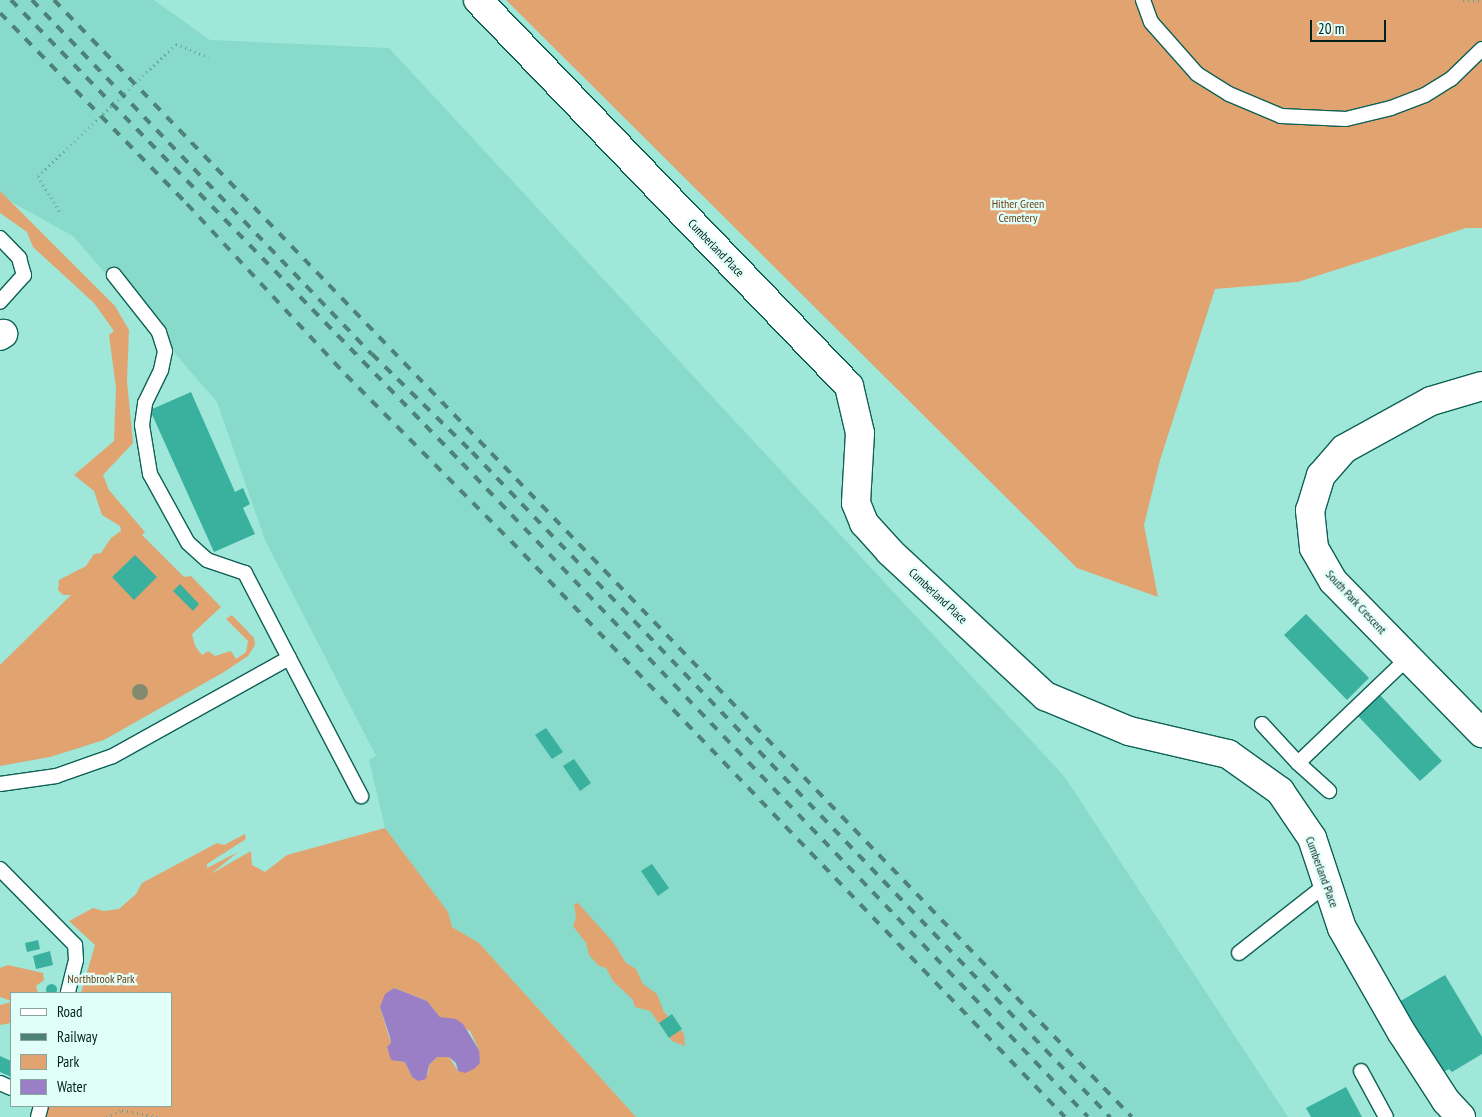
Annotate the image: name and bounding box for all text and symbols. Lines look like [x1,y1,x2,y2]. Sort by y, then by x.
scale bar [1312,10,1388,42]
text: 20 m [1318,19,1344,38]
park label: Hither Green Cemetery [992,197,1044,225]
street label: Cumberland Place [685,216,747,280]
street label: Cumberland Place [906,565,970,627]
street label: South Park Crescent [1323,567,1389,637]
street label: Cumberland Place [1303,835,1341,909]
park label: Northbrook Park [67,972,135,986]
legend [10,992,172,1107]
text: Road [57,1002,83,1021]
text: Railway [57,1027,97,1046]
text: Park [57,1052,79,1071]
text: Water [57,1077,87,1096]

